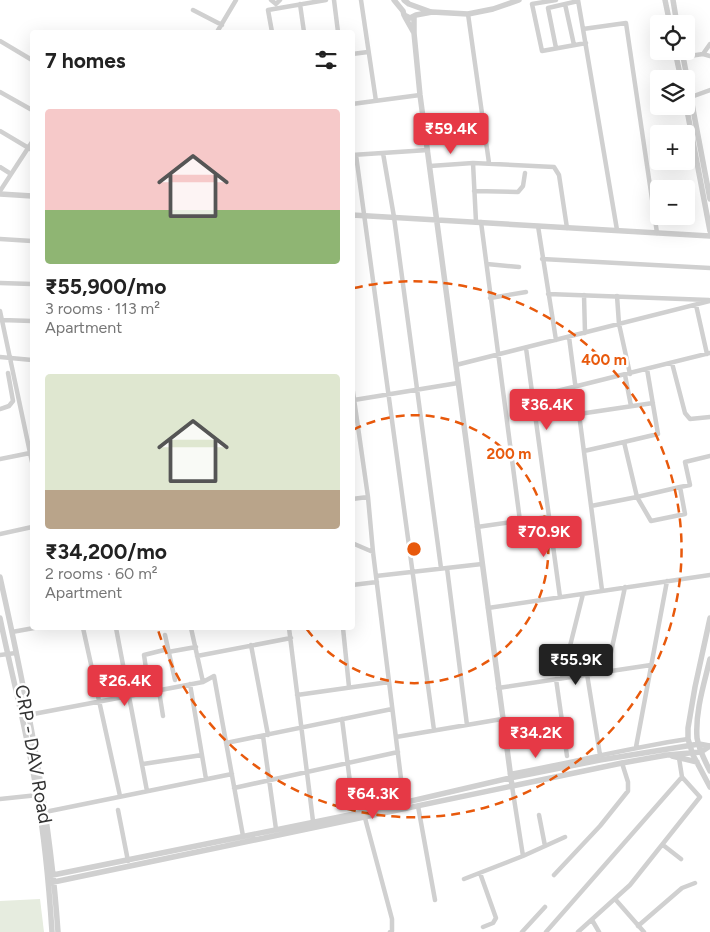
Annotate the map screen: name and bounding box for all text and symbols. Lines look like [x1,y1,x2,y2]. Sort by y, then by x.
map controls [650,15,695,225]
button: locate [650,15,695,60]
icon: filters [312,46,340,74]
text: 7 homes [45,48,126,73]
button: layers [650,70,695,115]
pin: ₹59.4K [410,112,492,155]
text: ₹59.4K [425,119,477,138]
button: + [650,125,695,170]
icon: home [148,141,238,231]
button: − [650,180,695,225]
text: ₹55,900/mo [45,274,166,299]
text: 3 rooms · 113 m² [45,299,160,318]
text: Apartment [45,318,122,337]
text: 400 m [581,351,627,369]
pin: ₹36.4K [506,388,588,431]
text: ₹36.4K [521,395,573,414]
icon: home [148,406,238,496]
text: 200 m [487,445,531,463]
pin: ₹70.9K [503,516,585,558]
text: ₹70.9K [518,522,570,541]
text: ₹34,200/mo [45,539,167,564]
centre of rings [405,540,423,558]
text: 2 rooms · 60 m² [45,564,158,583]
text: Apartment [45,583,122,602]
pin: ₹55.9K [535,644,617,686]
text: ₹55.9K [550,650,602,669]
pin: ₹26.4K [84,664,166,707]
text: ₹26.4K [99,671,151,690]
street label: CRP - DAV Road [10,683,57,825]
pin: ₹34.2K [495,716,577,759]
text: ₹34.2K [510,723,562,742]
pin: ₹64.3K [332,778,414,820]
text: ₹64.3K [347,784,399,803]

